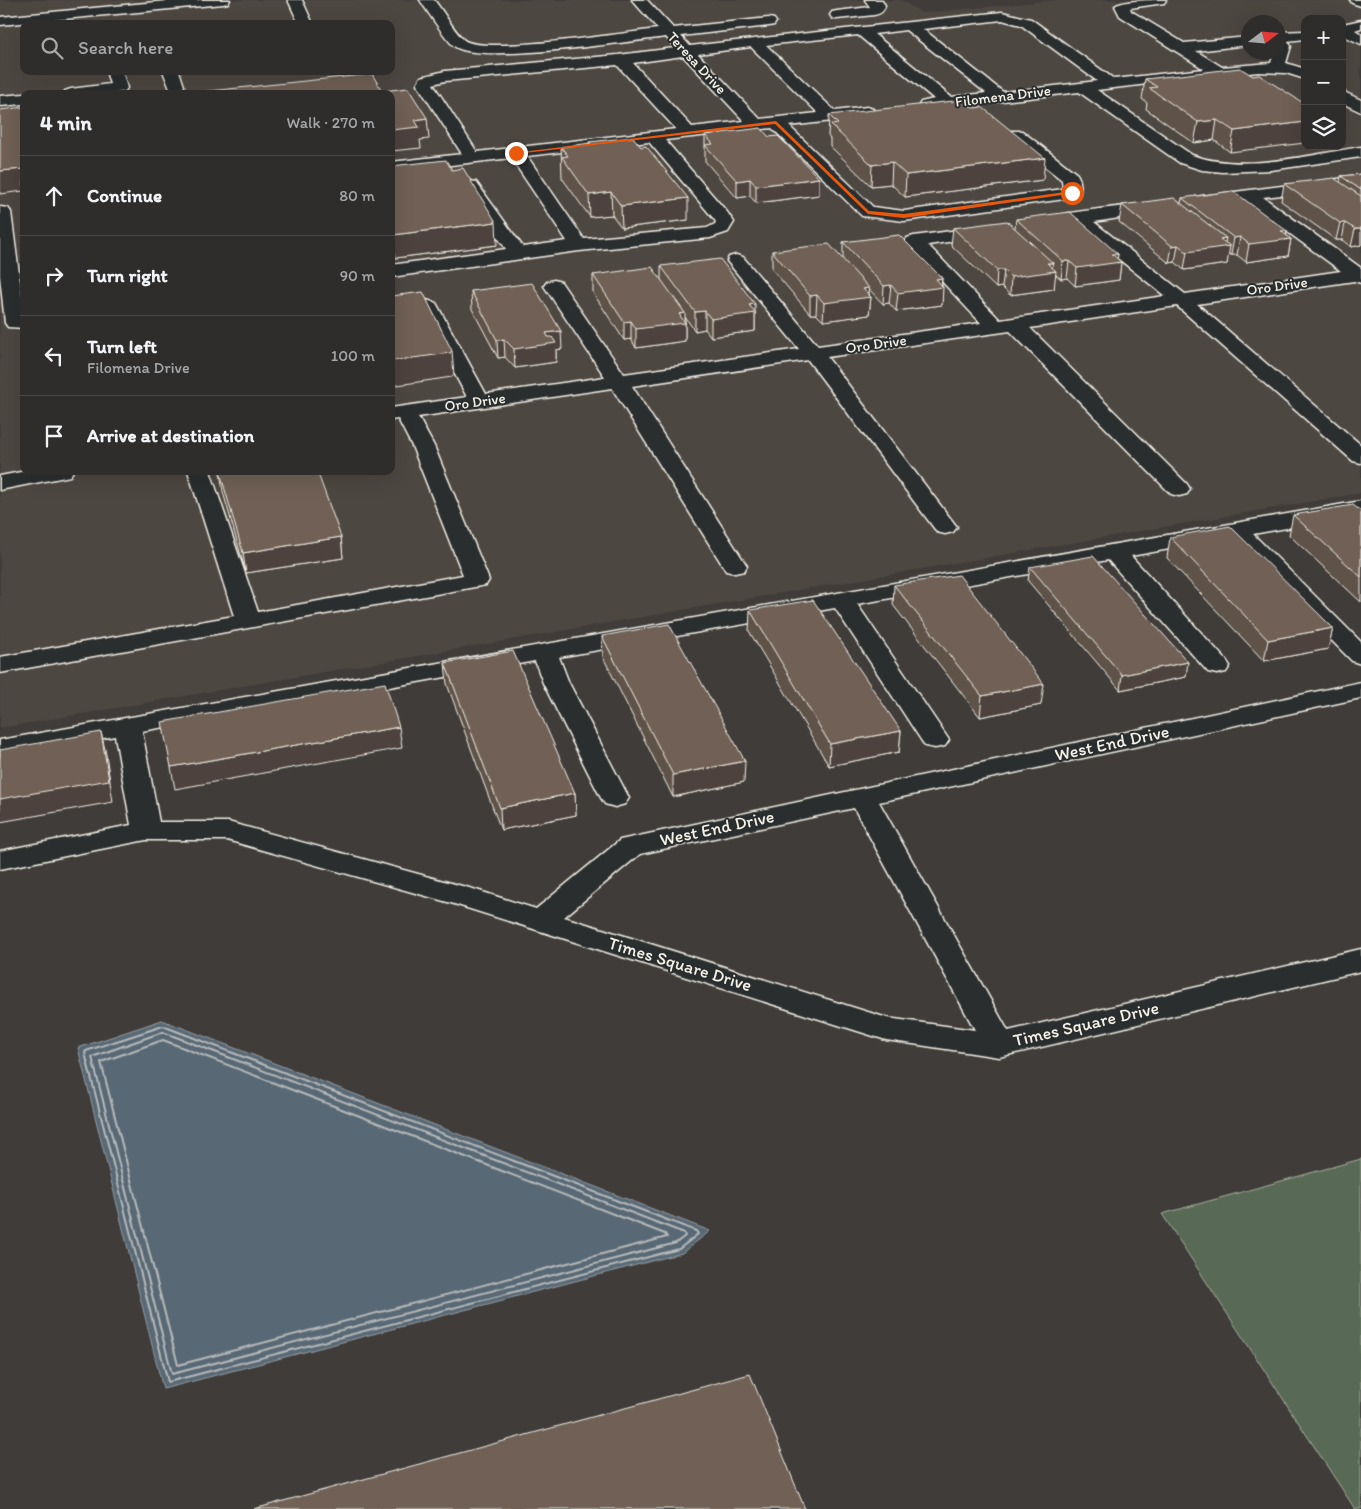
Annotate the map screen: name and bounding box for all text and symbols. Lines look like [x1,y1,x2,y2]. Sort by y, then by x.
north arrow [1241,15,1286,60]
map controls [1301,15,1346,150]
button: + [1301,15,1346,60]
search box [20,20,395,75]
street label: Teresa Drive [664,28,730,98]
icon: search [38,34,66,62]
text: Search here [78,36,173,59]
button: − [1301,60,1346,105]
street label: Filomena Drive [954,81,1052,111]
button: layers [1301,105,1346,150]
text: 4 min [40,110,92,135]
text: Walk · 270 m [287,113,375,132]
route end [505,142,528,165]
icon: ahead [40,182,68,210]
route start [1061,182,1084,205]
text: Continue [87,184,162,207]
text: 80 m [339,186,375,205]
icon: right [40,262,68,290]
text: Turn right [87,264,168,287]
text: 90 m [340,266,375,285]
street label: Oro Drive [1245,273,1309,299]
street label: Oro Drive [844,331,908,357]
text: Turn left [87,335,157,358]
icon: left [40,342,68,370]
text: 100 m [331,346,375,365]
text: Filomena Drive [87,358,190,377]
street label: Oro Drive [443,389,507,415]
icon: arrive [40,422,68,450]
text: Arrive at destination [87,424,254,447]
street label: West End Drive [1053,720,1171,766]
street label: West End Drive [658,805,776,851]
street label: Times Square Drive [605,932,755,996]
street label: Times Square Drive [1011,997,1161,1051]

